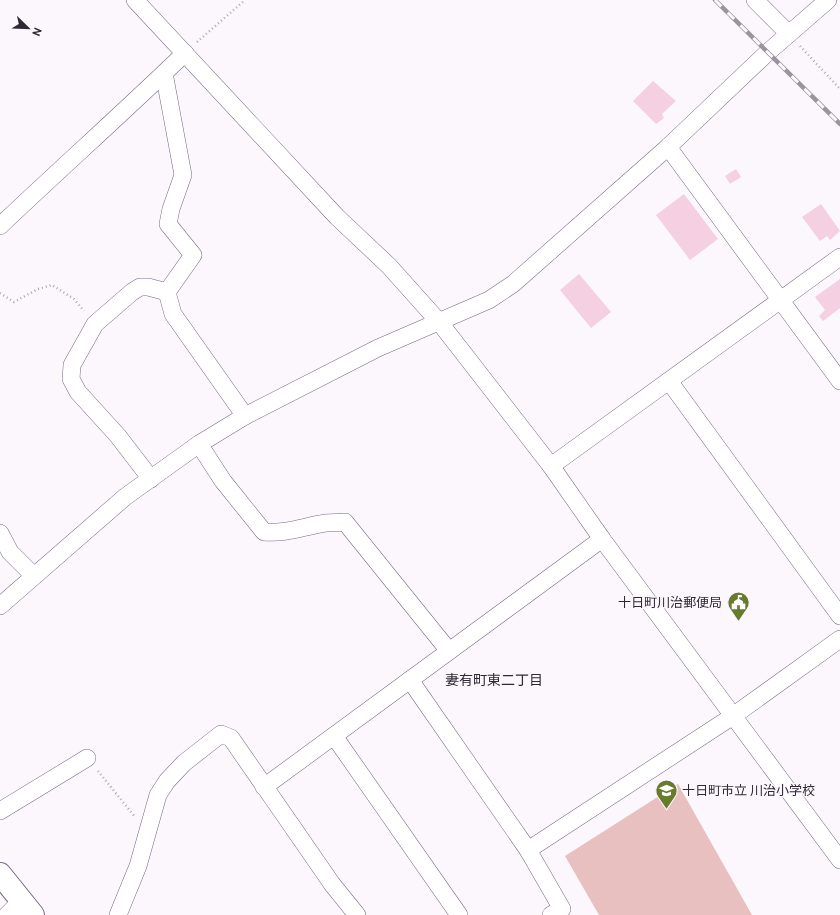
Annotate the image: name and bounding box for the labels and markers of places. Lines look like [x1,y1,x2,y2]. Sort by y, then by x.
public building icon: 十日町川治郵便局 [725,589,751,622]
place label: 十日町川治郵便局 [618,594,722,610]
school or university icon: 十日町市立 川治小学校 [653,777,679,810]
place label: 十日町市立 川治小学校 [682,782,815,798]

